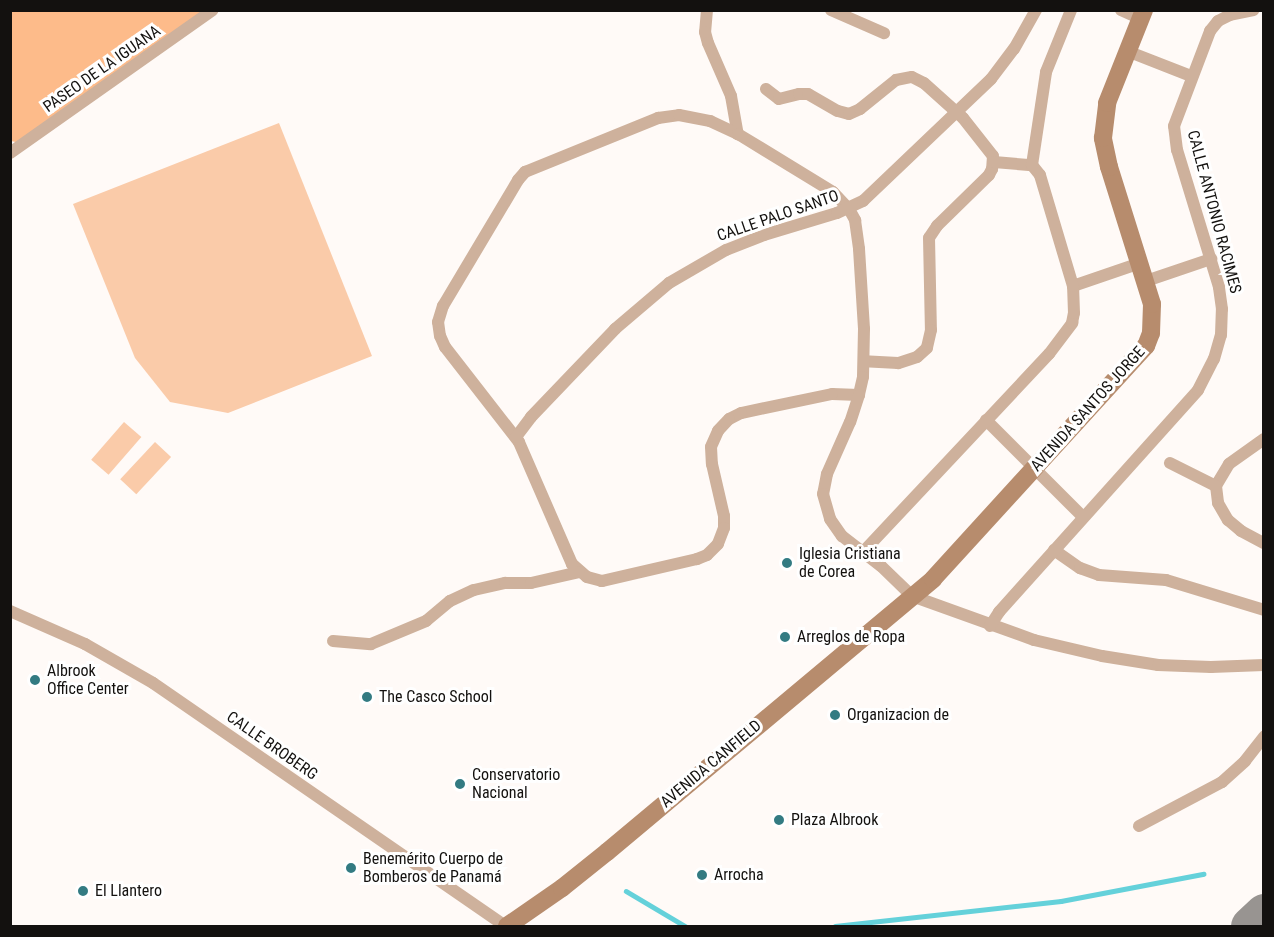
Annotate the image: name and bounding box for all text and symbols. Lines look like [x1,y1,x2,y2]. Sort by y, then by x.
street label: PASEO DE LA IGUANA [40,21,164,117]
street label: CALLE ANTONIO RACIMES [1183,128,1245,296]
street label: CALLE PALO SANTO [715,186,841,246]
street label: AVENIDA SANTOS JORGE [1027,343,1149,475]
place label: Iglesia Cristiana de Corea [799,544,901,582]
marker: Iglesia Cristiana de Corea [780,556,794,570]
place label: Arreglos de Ropa [797,627,905,647]
marker: Arreglos de Ropa [778,630,792,644]
place label: Albrook Office Center [47,661,129,699]
marker: Albrook Office Center [28,673,42,687]
place label: The Casco School [379,687,492,707]
marker: The Casco School [360,690,374,704]
place label: Organizacion de [847,705,949,725]
street label: CALLE BROBERG [223,708,321,784]
marker: Organizacion de [828,708,842,722]
street label: AVENIDA CANFIELD [657,716,765,812]
place label: Conservatorio Nacional [472,765,560,803]
marker: Conservatorio Nacional [453,777,467,791]
place label: Plaza Albrook [791,810,878,830]
marker: Plaza Albrook [772,813,786,827]
place label: Benemérito Cuerpo de Bomberos de Panamá [363,849,503,887]
marker: Benemérito Cuerpo de Bomberos de Panamá [344,861,358,875]
place label: Arrocha [714,865,764,885]
marker: Arrocha [695,868,709,882]
place label: El Llantero [95,881,162,901]
marker: El Llantero [76,884,90,898]

